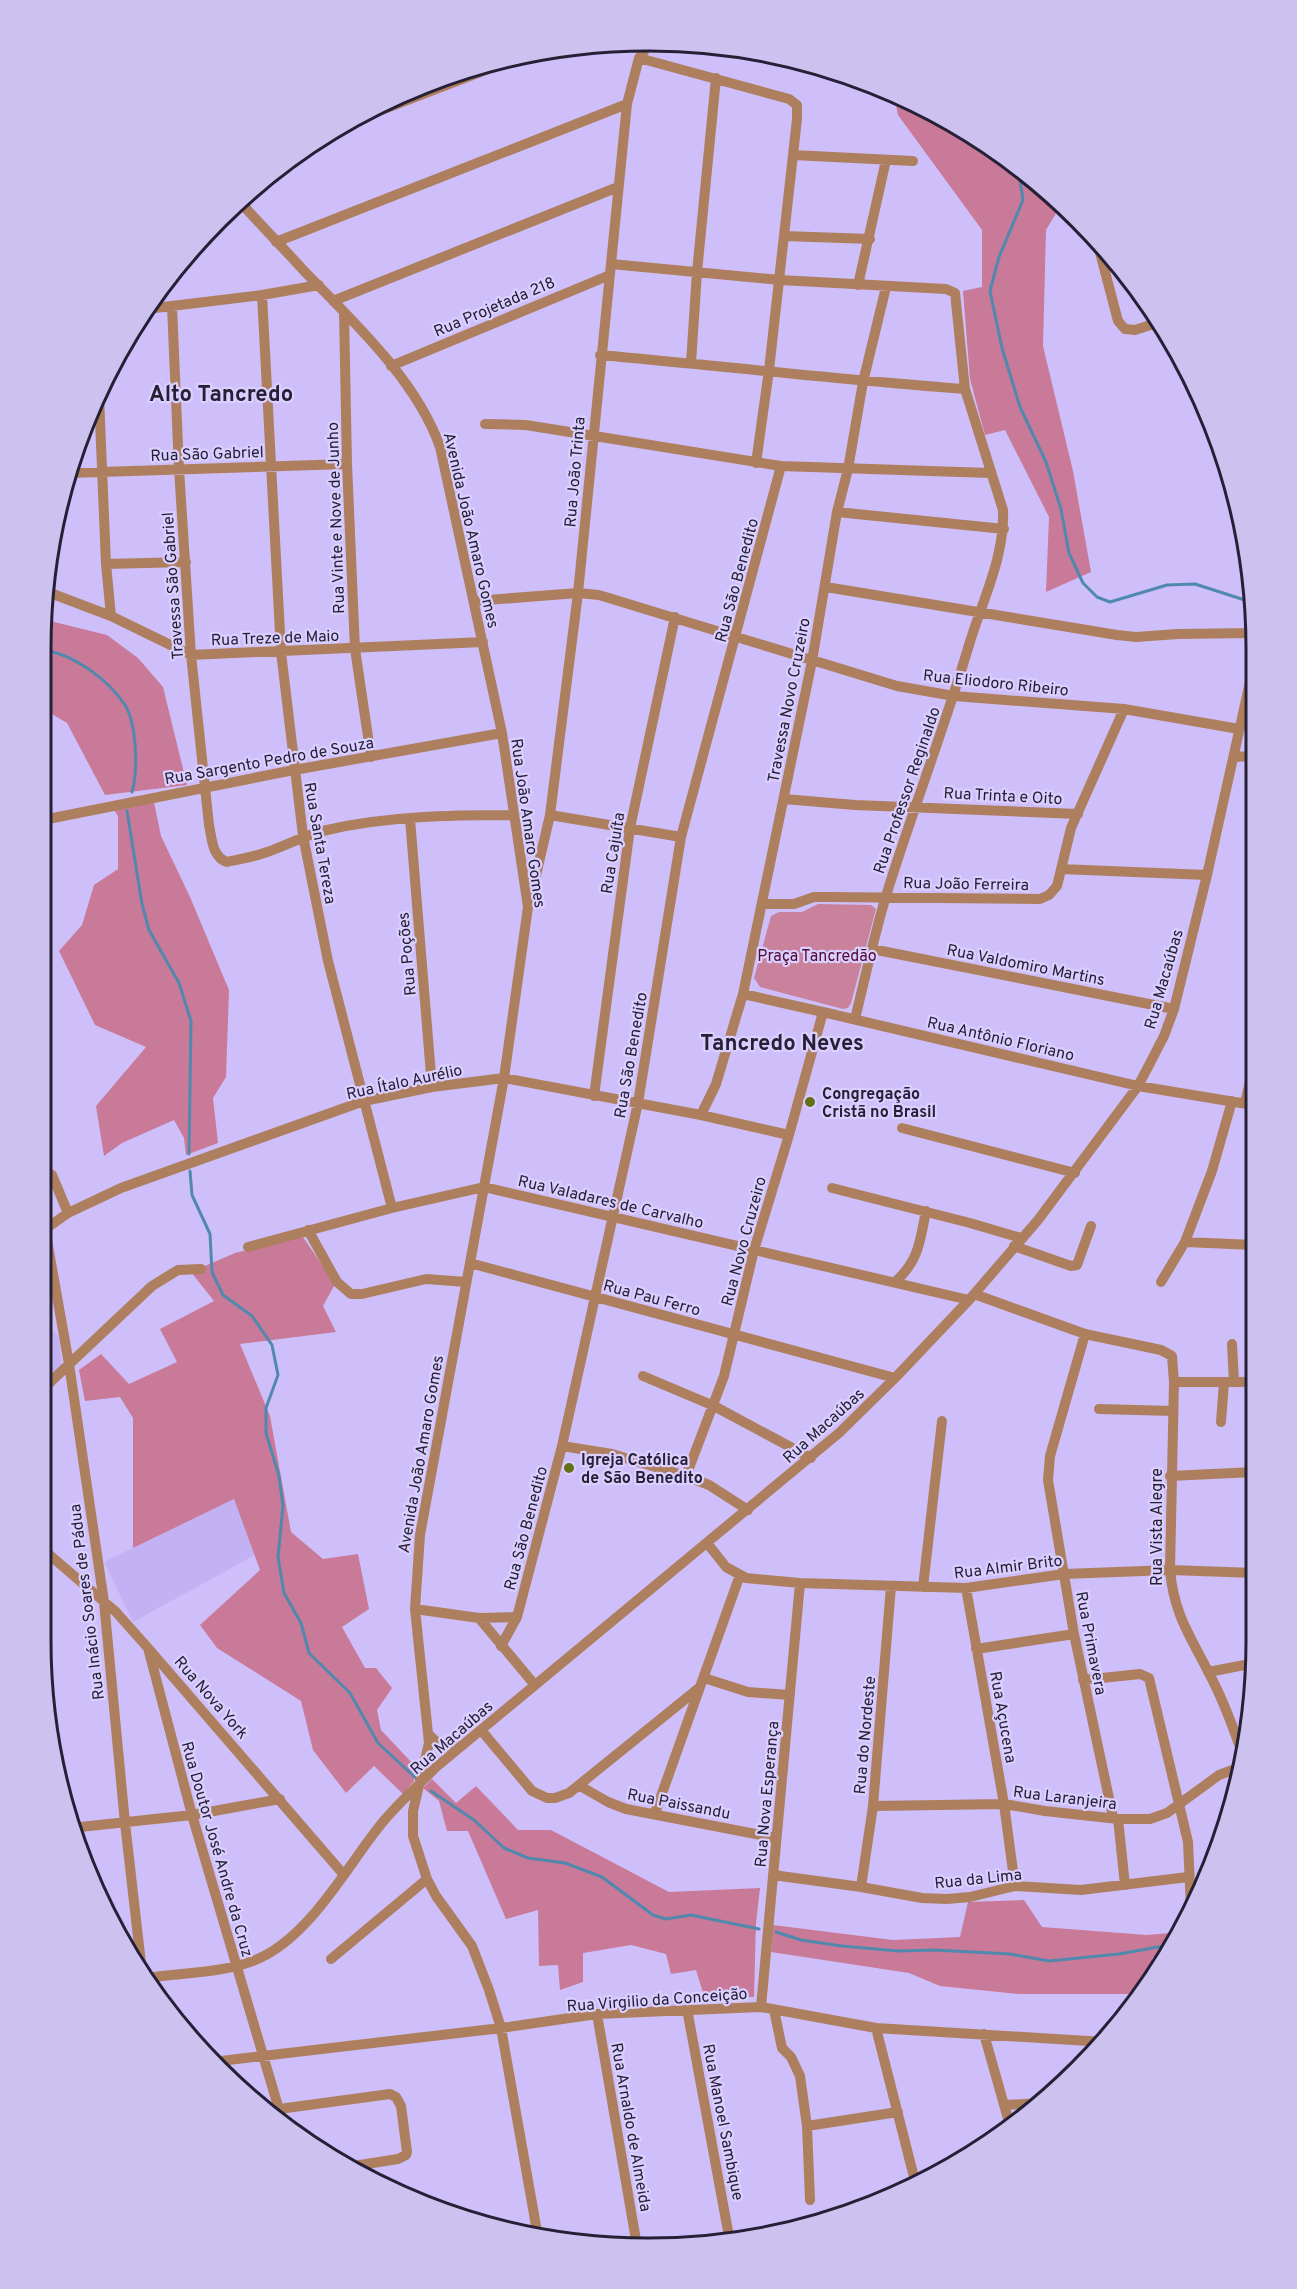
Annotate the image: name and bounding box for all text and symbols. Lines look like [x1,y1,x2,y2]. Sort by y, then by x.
street label: Rua Projetada 218 [431,273,559,343]
district label: Alto Tancredo [149,382,293,409]
street label: Rua João Trinta [561,416,591,528]
street label: Rua Vinte e Nove de Junho [324,422,350,614]
street label: Avenida João Amaro Gomes [438,430,502,630]
street label: Rua São Gabriel [150,443,264,467]
street label: Travessa São Gabriel [159,511,189,660]
street label: Rua São Benedito [712,516,764,645]
street label: Travessa Novo Cruzeiro [764,616,816,785]
street label: Rua Treze de Maio [210,627,340,651]
street label: Rua Eliodoro Ribeiro [922,666,1070,702]
street label: Rua Professor Reginaldo [870,704,946,877]
street label: Rua Sargento Pedro de Souza [163,734,376,790]
street label: Rua João Amaro Gomes [505,737,549,909]
street label: Rua Santa Tereza [298,781,340,906]
street label: Rua Trinta e Oito [943,784,1063,810]
street label: Rua Cajuíta [598,811,630,896]
street label: Rua João Ferreira [903,874,1029,896]
street label: Rua Poções [394,911,422,996]
street label: Rua Macaúbas [1141,927,1189,1032]
street label: Rua Valdomiro Martins [945,941,1106,991]
park label: Praça Tancredão [757,947,877,967]
street label: Rua São Benedito [611,991,653,1120]
street label: Rua Antônio Floriano [925,1013,1076,1067]
district label: Tancredo Neves [700,1031,864,1058]
street label: Rua Ítalo Aurélio [344,1059,464,1105]
place label: Congregação Cristã no Brasil [822,1085,936,1123]
marker: Congregação Cristã no Brasil [803,1095,817,1109]
street label: Rua Valadares de Carvalho [516,1172,705,1234]
street label: Rua Novo Cruzeiro [718,1174,772,1309]
street label: Rua Pau Ferro [601,1276,702,1322]
street label: Avenida João Amaro Gomes [395,1354,449,1555]
street label: Rua Macaúbas [779,1385,869,1468]
place label: Igreja Católica de São Benedito [581,1451,703,1489]
marker: Igreja Católica de São Benedito [562,1461,576,1475]
street label: Rua São Benedito [501,1464,553,1593]
street label: Rua Vista Alegre [1148,1468,1168,1586]
street label: Rua Inácio Soares de Pádua [66,1503,110,1701]
street label: Rua Almir Brito [953,1551,1064,1585]
street label: Rua Primavera [1070,1590,1110,1697]
street label: Rua Nova York [169,1653,252,1744]
street label: Rua Açucena [984,1670,1020,1765]
street label: Rua do Nordeste [851,1675,881,1795]
street label: Rua Macaúbas [407,1697,498,1780]
street label: Rua Nova Esperança [752,1720,784,1868]
street label: Rua Doutor José Andre da Cruz [176,1739,257,1960]
street label: Rua Laranjeira [1012,1783,1118,1815]
street label: Rua Paissandu [625,1785,732,1825]
street label: Rua da Lima [933,1865,1023,1895]
street label: Rua Virgilio da Conceição [566,1985,748,2017]
street label: Rua Arnaldo de Almeida [605,2041,655,2213]
street label: Rua Manoel Sambique [697,2042,747,2202]

